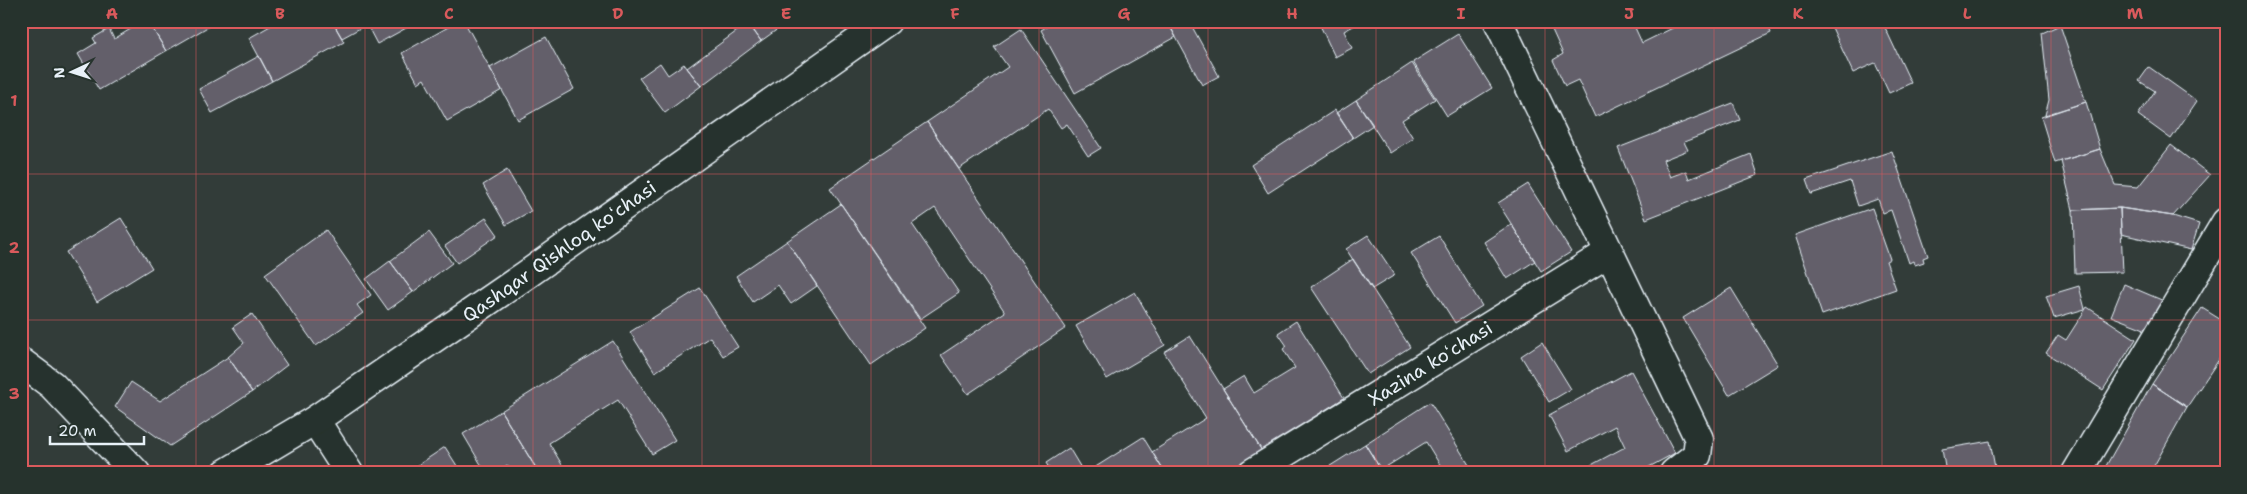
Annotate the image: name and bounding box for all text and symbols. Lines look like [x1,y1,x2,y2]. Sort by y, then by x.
text: A [106,3,118,24]
text: B [275,3,285,24]
text: C [444,3,454,24]
text: D [612,3,624,24]
text: E [781,3,791,24]
text: F [950,3,960,24]
text: G [1118,3,1131,24]
text: H [1286,3,1298,24]
text: I [1457,3,1466,24]
text: J [1624,3,1634,24]
text: K [1793,3,1804,24]
text: L [1963,3,1972,24]
text: M [2127,3,2144,24]
north arrow [48,48,98,98]
text: N [50,67,68,79]
text: 1 [10,90,18,111]
street label: Qashqar Qishloq koʻchasi [457,175,661,328]
text: 2 [8,237,20,258]
street label: Xazina koʻchasi [1363,315,1497,412]
text: 3 [8,383,20,404]
scale bar [50,414,144,446]
text: 20 m [58,421,97,441]

